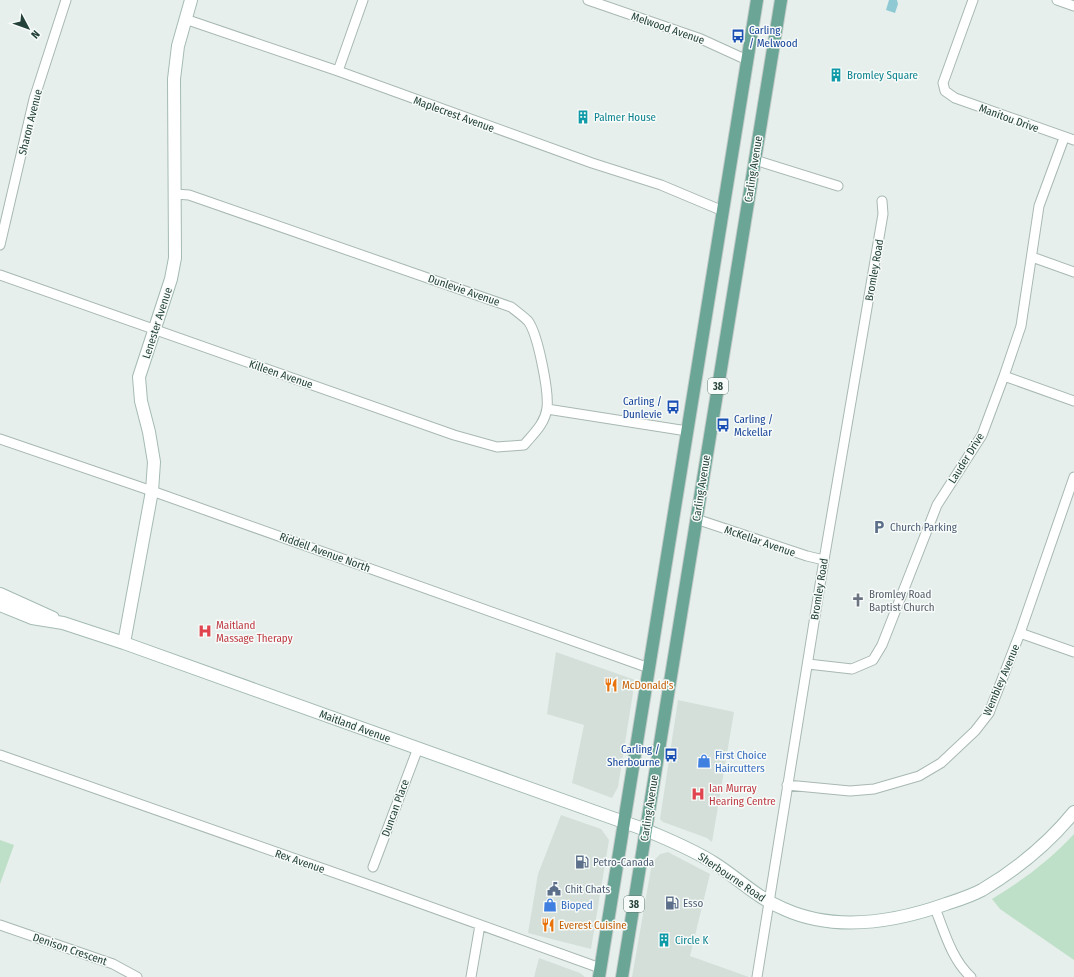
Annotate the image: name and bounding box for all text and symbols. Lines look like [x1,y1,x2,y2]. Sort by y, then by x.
north arrow [8,8,48,48]
street label: Melwood Avenue [630,10,706,47]
place label: Carling / Melwood [749,24,798,50]
text: N [28,27,42,41]
bus stop icon: Carling / Melwood [730,28,746,44]
building icon: Bromley Square [828,67,844,83]
place label: Bromley Square [847,69,918,82]
street label: Sharon Avenue [16,88,45,156]
street label: Maplecrest Avenue [412,94,496,135]
street label: Manitou Drive [977,102,1040,135]
building icon: Palmer House [575,109,591,125]
place label: Palmer House [594,111,656,124]
street label: Carling Avenue [742,135,765,203]
street label: Bromley Road [863,238,886,302]
street label: Dunlevie Avenue [426,272,501,309]
street label: Lenester Avenue [140,286,175,361]
street label: Killeen Avenue [247,357,314,391]
road number: 38 [708,378,728,394]
place label: Carling / Dunlevie [623,395,662,421]
bus stop icon: Carling / Dunlevie [665,399,681,415]
place label: Carling / Mckellar [734,413,773,439]
bus stop icon: Carling / Mckellar [715,417,731,433]
street label: Lauder Drive [946,431,987,486]
street label: Carling Avenue [690,454,713,522]
parking icon: Church Parking [871,519,887,535]
place label: Church Parking [890,521,958,534]
street label: McKellar Avenue [723,523,797,560]
street label: Riddell Avenue North [278,530,372,575]
street label: Bromley Road [808,557,831,621]
place label: Bromley Road Baptist Church [869,588,935,614]
church icon: Bromley Road Baptist Church [850,592,866,608]
place label: Maitland Massage Therapy [216,619,293,645]
hospital icon: Maitland Massage Therapy [197,623,213,639]
street label: Wembley Avenue [980,642,1022,718]
restaurant icon: McDonald's [603,677,619,693]
place label: McDonald's [622,679,674,692]
street label: Maitland Avenue [317,708,392,745]
place label: Carling / Sherbourne [607,743,660,769]
bus stop icon: Carling / Sherbourne [663,747,679,763]
place label: First Choice Haircutters [715,749,767,775]
shop icon: First Choice Haircutters [696,753,712,769]
street label: Carling Avenue [638,774,661,842]
street label: Duncan Place [379,778,412,839]
place label: Ian Murray Hearing Centre [709,782,776,808]
hospital icon: Ian Murray Hearing Centre [690,786,706,802]
street label: Rex Avenue [273,847,326,876]
street label: Sherbourne Road [696,850,768,905]
fuel station icon: Petro-Canada [574,854,590,870]
place label: Petro-Canada [593,856,654,869]
public building icon: Chit Chats [546,881,562,897]
place label: Chit Chats [565,883,610,896]
fuel station icon: Esso [664,895,680,911]
road number: 38 [624,896,644,912]
shop icon: Bioped [542,897,558,913]
place label: Esso [683,897,703,910]
place label: Bioped [561,899,593,912]
restaurant icon: Everest Cuisine [540,917,556,933]
place label: Everest Cuisine [559,919,627,932]
street label: Denison Crescent [31,931,109,968]
building icon: Circle K [656,932,672,948]
place label: Circle K [675,934,708,947]

